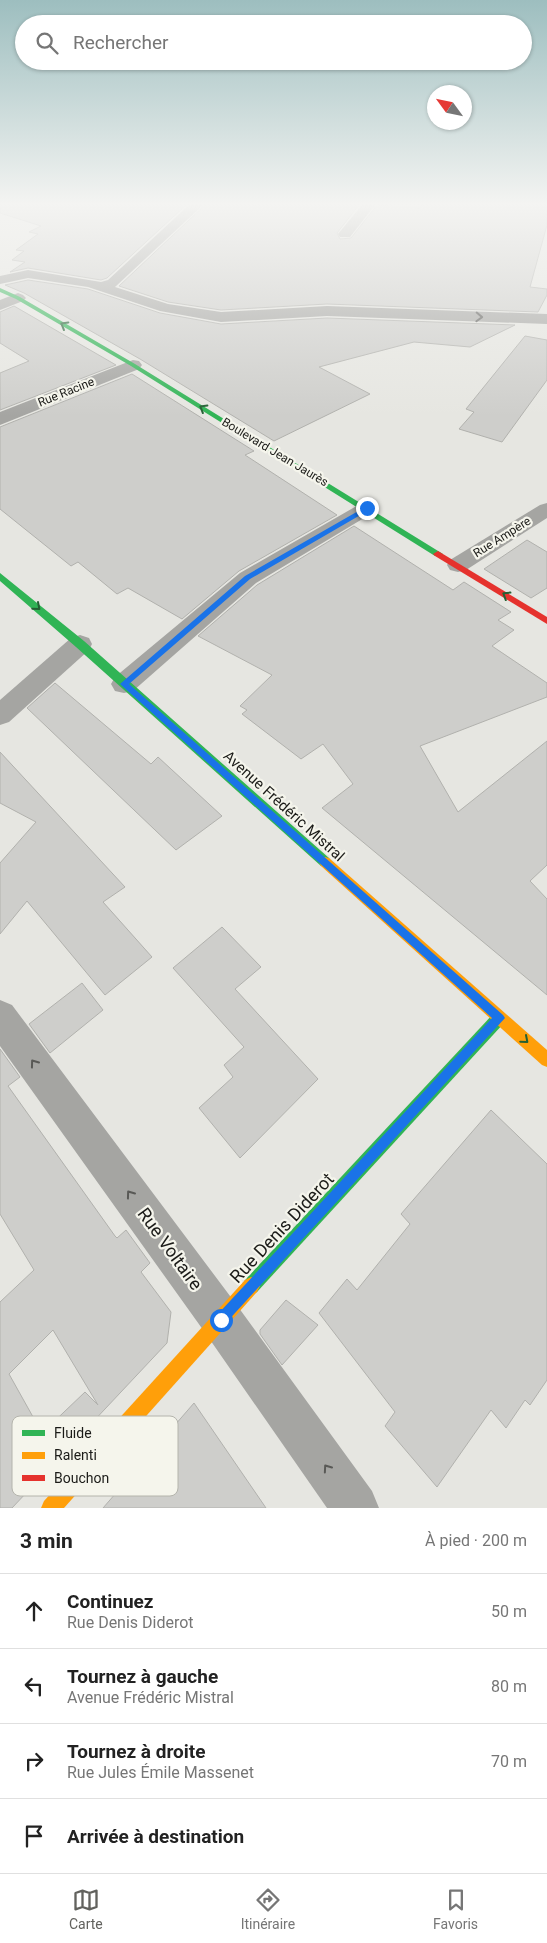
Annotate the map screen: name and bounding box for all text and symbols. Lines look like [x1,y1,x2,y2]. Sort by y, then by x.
search box [15,15,532,70]
icon: search [33,29,61,57]
text: Rechercher [73,31,168,54]
north arrow [427,85,472,130]
one-way arrow [475,311,483,322]
one-way arrow [60,321,69,331]
street label: Rue Racine [36,374,96,410]
one-way arrow [200,405,209,415]
street label: Boulevard Jean Jaurès [219,415,331,489]
route end [356,497,379,520]
street label: Rue Ampère [471,514,533,560]
one-way arrow [502,591,511,601]
one-way arrow [31,602,40,610]
street label: Avenue Frédéric Mistral [220,747,348,865]
one-way arrow [519,1035,528,1043]
one-way arrow [31,1059,40,1069]
street label: Rue Denis Diderot [225,1168,338,1287]
one-way arrow [127,1191,136,1200]
street label: Rue Voltaire [134,1204,207,1294]
route start [210,1309,233,1332]
legend [12,1416,178,1496]
text: Fluide [54,1425,92,1441]
text: Ralenti [54,1447,97,1463]
one-way arrow [324,1464,333,1474]
text: Bouchon [54,1470,109,1486]
text: 3 min [20,1529,73,1553]
text: À pied · 200 m [425,1531,527,1550]
text: Continuez [67,1590,153,1613]
icon: ahead [20,1597,48,1625]
text: 50 m [491,1602,527,1621]
text: Rue Denis Diderot [67,1613,194,1632]
text: Tournez à gauche [67,1665,218,1688]
icon: left [20,1672,48,1700]
text: 80 m [491,1677,527,1696]
text: Avenue Frédéric Mistral [67,1688,234,1707]
text: Tournez à droite [67,1740,206,1763]
icon: right [20,1747,48,1775]
text: 70 m [491,1752,527,1771]
text: Rue Jules Émile Massenet [67,1763,254,1782]
icon: arrive [20,1822,48,1850]
text: Arrivée à destination [67,1825,244,1848]
tab: Carte [69,1886,103,1932]
tab: Itinéraire [241,1886,295,1932]
tab: Favoris [433,1886,478,1932]

